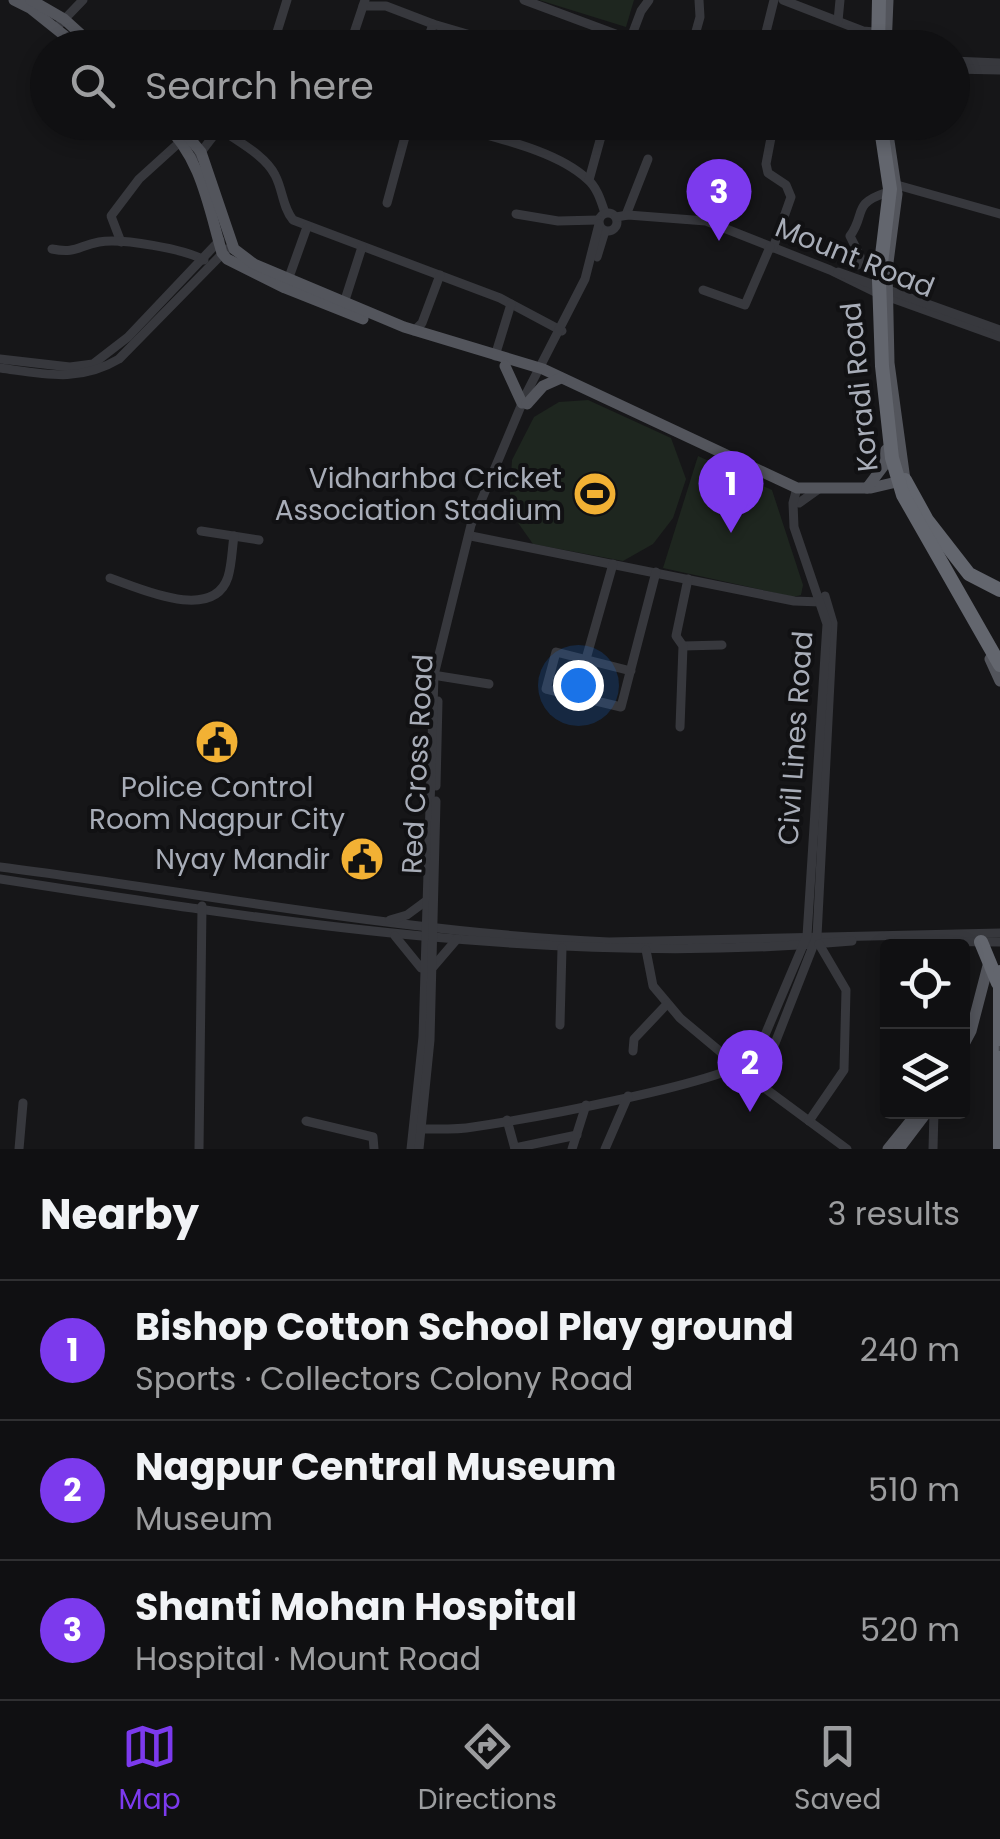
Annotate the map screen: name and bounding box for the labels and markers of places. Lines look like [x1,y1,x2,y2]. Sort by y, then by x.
pin: 3 [686,158,752,241]
pin: 1 [698,450,764,533]
place label: Vidharhba Cricket Association Stadium [275,459,562,530]
sports icon: Vidharhba Cricket Association Stadium [572,471,618,517]
public building icon: Police Control Room Nagpur City [194,719,240,765]
place label: Police Control Room Nagpur City [89,768,345,839]
public building icon: Nyay Mandir [339,836,385,882]
place label: Nyay Mandir [155,840,330,879]
pin: 2 [718,1030,782,1112]

